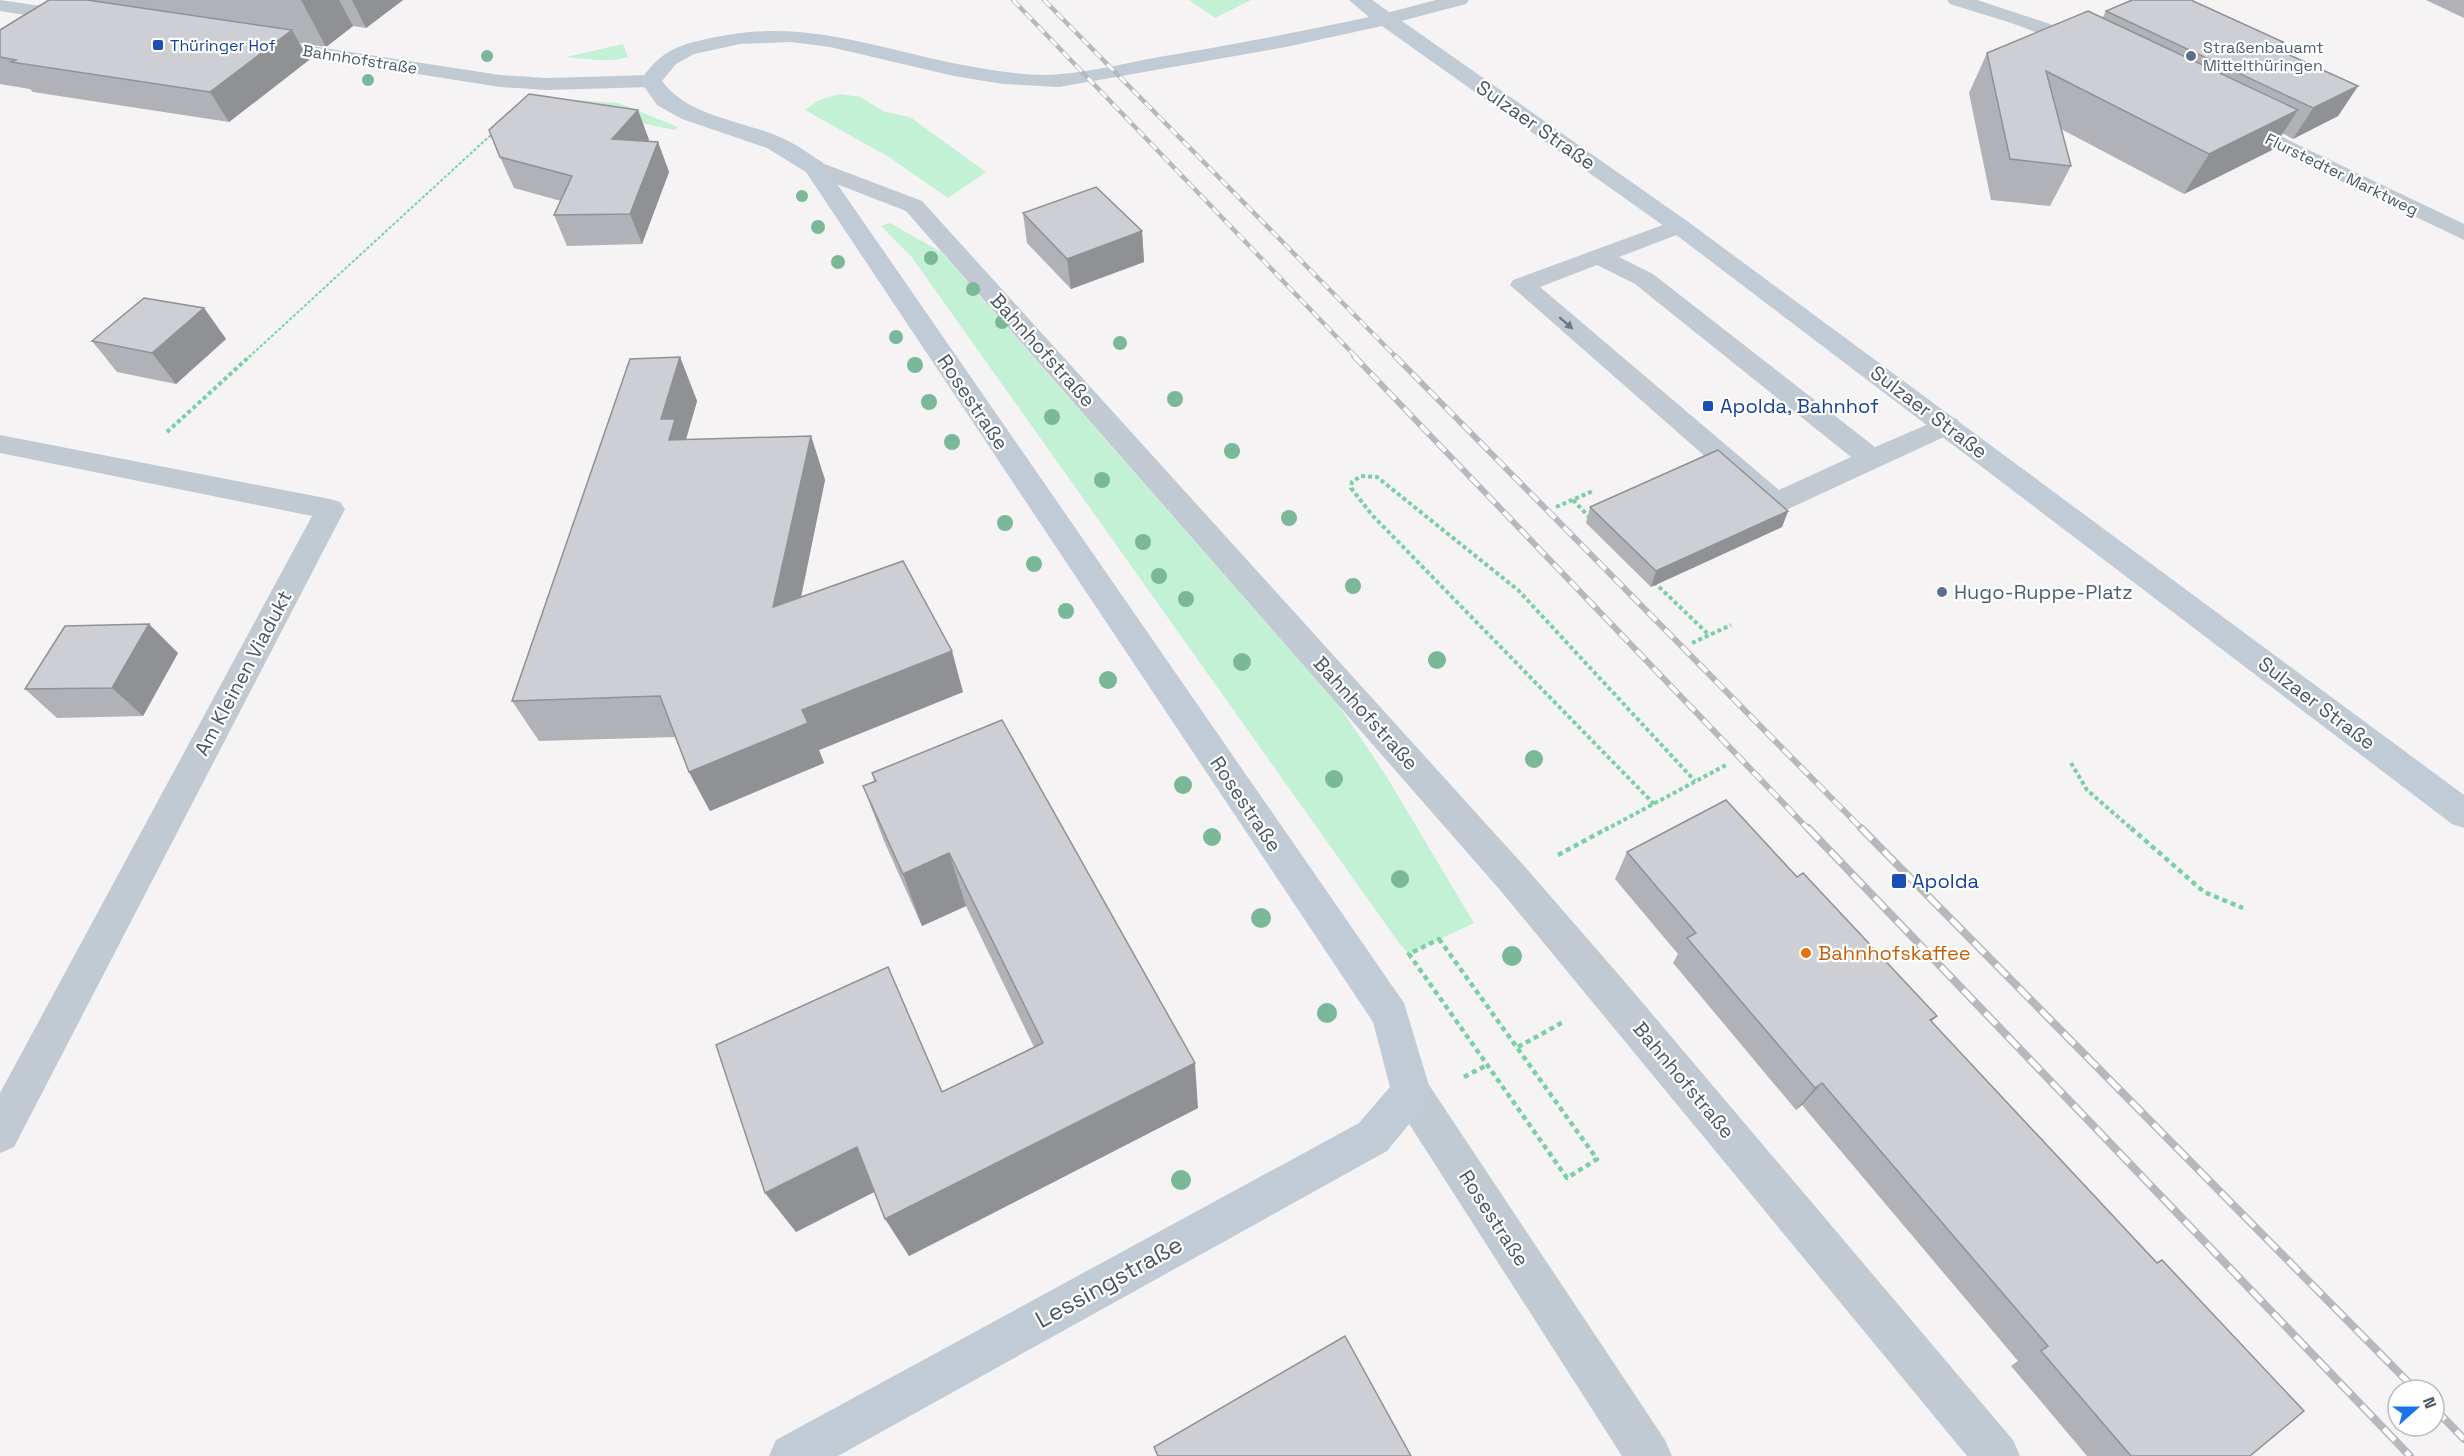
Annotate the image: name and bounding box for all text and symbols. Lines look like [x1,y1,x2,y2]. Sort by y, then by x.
place label: Thüringer Hof [170,35,276,56]
place label: Straßenbauamt Mittelthüringen [2203,37,2324,76]
marker: Thüringer Hof [151,38,165,52]
street label: Bahnhofstraße [301,40,419,79]
marker: Straßenbauamt Mittelthüringen [2184,49,2198,63]
street label: Sulzaer Straße [1471,74,1601,176]
street label: Flurstedter Marktweg [2262,128,2422,221]
street label: Bahnhofstraße [985,288,1101,412]
one-way arrow [1558,316,1573,329]
street label: Rosestraße [931,349,1015,455]
street label: Sulzaer Straße [1865,359,1993,465]
place label: Apolda, Bahnhof [1720,393,1879,419]
marker: Apolda, Bahnhof [1701,399,1715,413]
place label: Hugo-Ruppe-Platz [1954,579,2133,605]
marker: Hugo-Ruppe-Platz [1935,585,1949,599]
street label: Am Kleinen Viadukt [188,586,298,760]
street label: Sulzaer Straße [2253,650,2381,756]
street label: Bahnhofstraße [1308,651,1424,775]
street label: Rosestraße [1204,751,1288,857]
place label: Apolda [1912,868,1979,894]
marker: Apolda [1890,872,1908,890]
place label: Bahnhofskaffee [1818,940,1971,966]
marker: Bahnhofskaffee [1799,946,1813,960]
street label: Bahnhofstraße [1628,1016,1740,1144]
street label: Rosestraße [1453,1165,1535,1271]
street label: Lessingstraße [1030,1228,1188,1335]
north arrow [2386,1378,2446,1438]
text: N [2418,1394,2441,1412]

